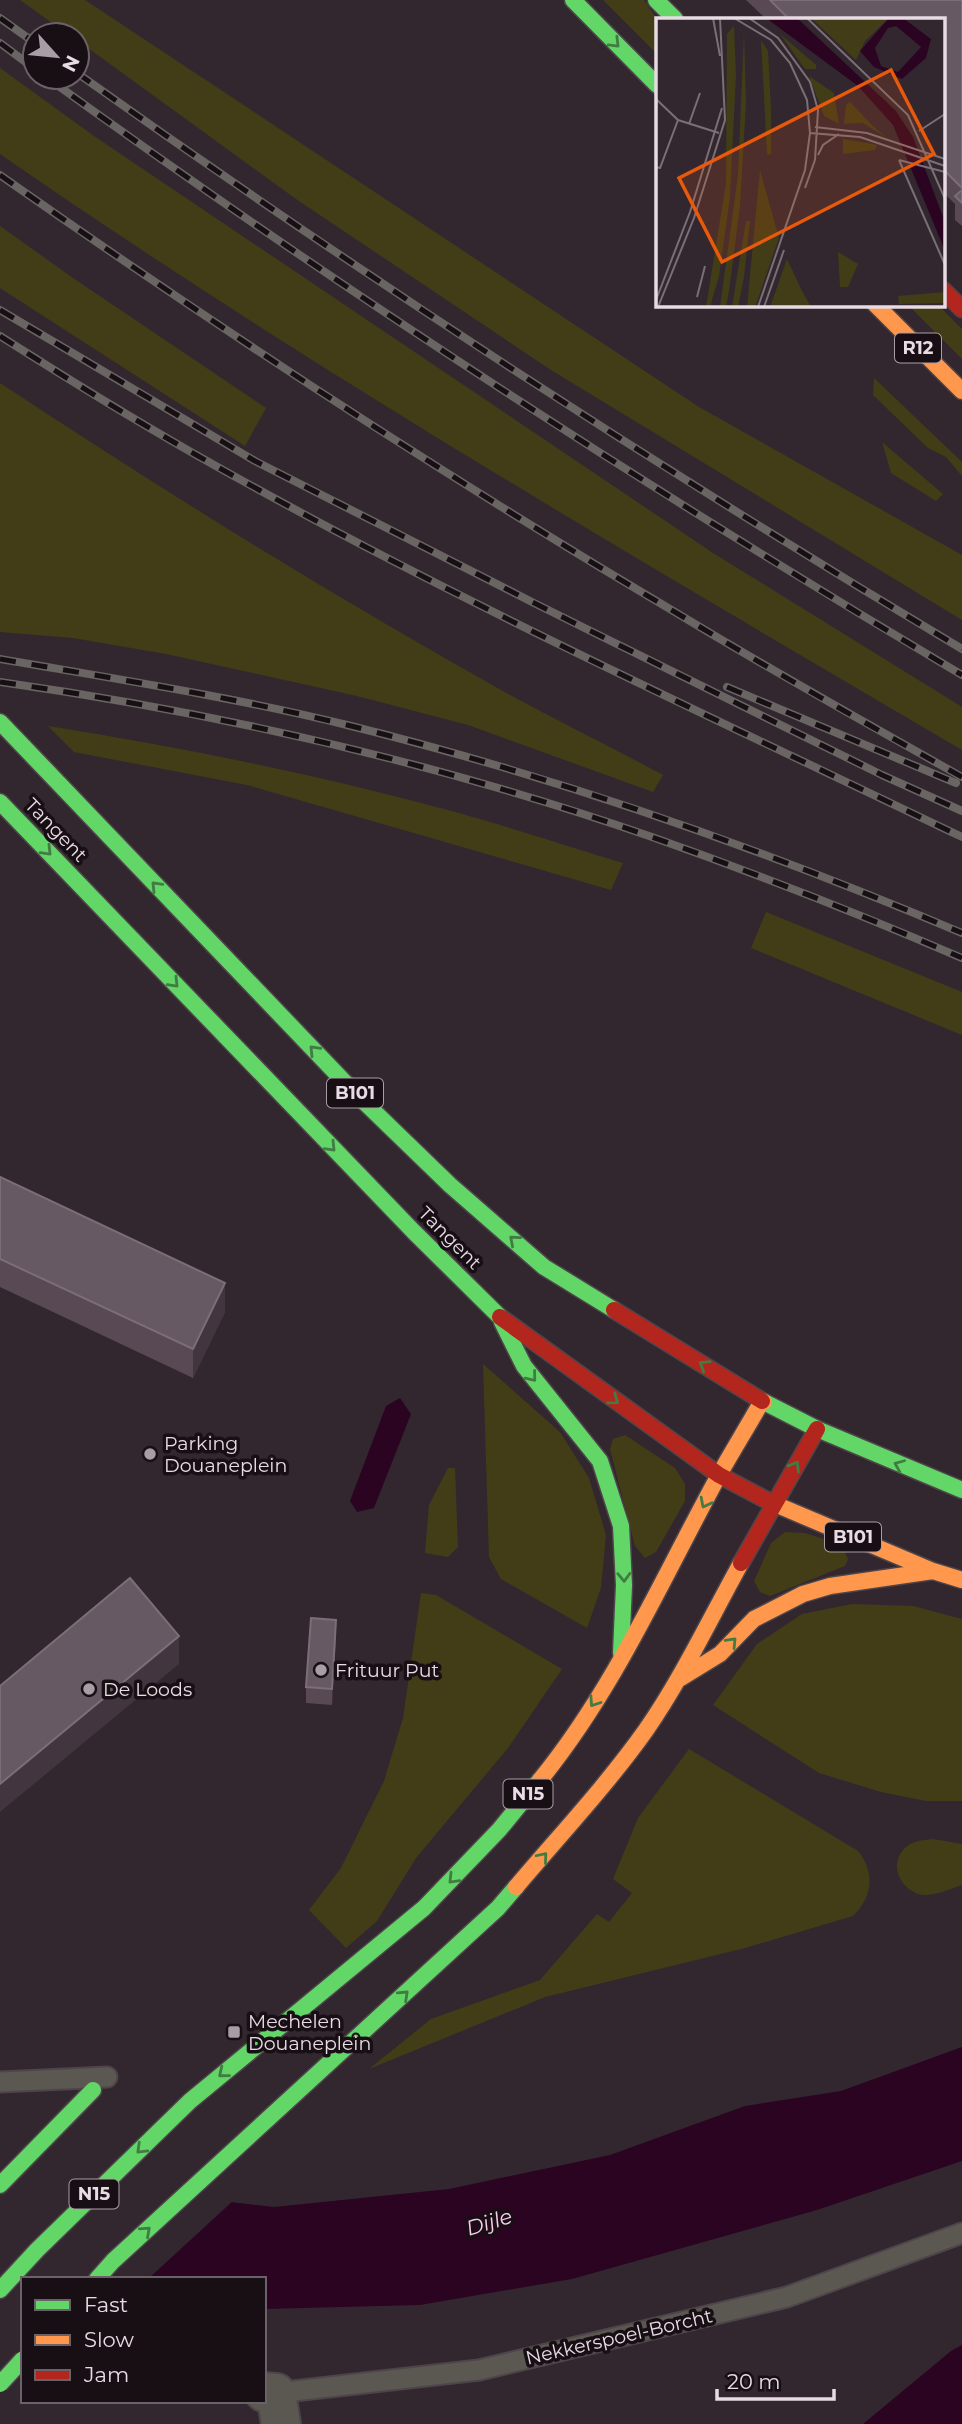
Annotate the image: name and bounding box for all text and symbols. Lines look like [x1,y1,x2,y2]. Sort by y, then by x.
inset map [656,18,944,306]
north arrow [21,21,91,91]
one-way arrow [607,34,620,47]
text: N [57,51,84,76]
road number: R12 [895,334,941,362]
street label: Tangent [20,793,92,867]
one-way arrow [39,843,52,856]
one-way arrow [152,881,165,894]
one-way arrow [165,975,178,988]
one-way arrow [309,1045,322,1058]
road number: B101 [327,1078,383,1108]
one-way arrow [323,1138,336,1151]
street label: Tangent [414,1202,486,1274]
one-way arrow [509,1236,522,1248]
one-way arrow [699,1360,712,1373]
one-way arrow [524,1368,536,1381]
one-way arrow [607,1392,619,1404]
place label: Parking Douaneplein [164,1432,287,1477]
marker: Parking Douaneplein [142,1446,158,1462]
one-way arrow [894,1459,906,1473]
one-way arrow [787,1460,800,1473]
one-way arrow [699,1496,713,1508]
road number: B101 [825,1522,881,1552]
one-way arrow [616,1572,631,1583]
one-way arrow [723,1637,736,1650]
place label: Frituur Put [335,1659,440,1682]
marker: Frituur Put [313,1662,329,1678]
place label: De Loods [103,1678,192,1701]
marker: De Loods [81,1681,97,1697]
one-way arrow [590,1694,603,1707]
road number: N15 [504,1779,552,1808]
one-way arrow [535,1852,547,1865]
one-way arrow [448,1870,461,1883]
one-way arrow [396,1991,409,2004]
place label: Mechelen Douaneplein [248,2010,371,2055]
marker: Mechelen Douaneplein [226,2024,242,2040]
one-way arrow [219,2065,231,2078]
one-way arrow [136,2140,149,2153]
road number: N15 [70,2180,119,2208]
water label: Dijle [463,2203,515,2241]
one-way arrow [138,2227,151,2240]
legend [21,2277,266,2403]
text: Fast [84,2292,128,2317]
street label: Nekkerspoel-Borcht [523,2304,715,2370]
text: Slow [84,2327,134,2352]
scale bar [717,2358,834,2402]
text: Jam [83,2362,129,2387]
text: 20 m [727,2369,781,2394]

